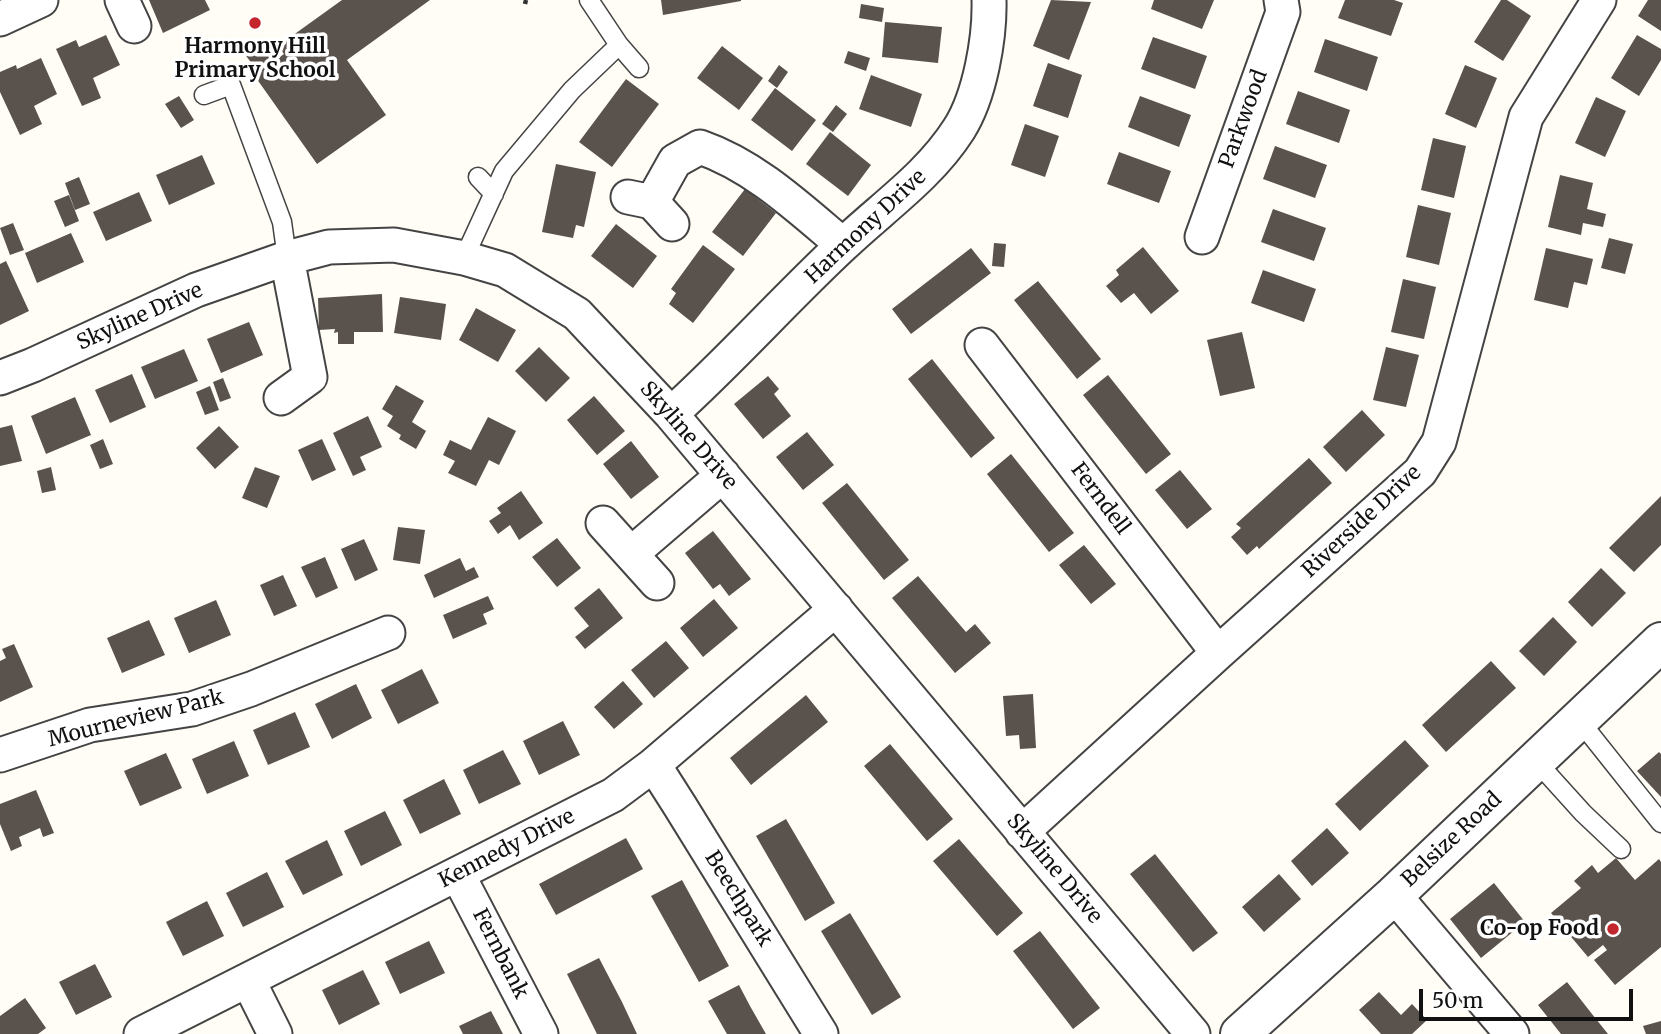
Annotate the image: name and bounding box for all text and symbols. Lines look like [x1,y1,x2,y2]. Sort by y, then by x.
marker: Harmony Hill Primary School [247,15,263,31]
place label: Harmony Hill Primary School [174,34,336,84]
street label: Parkwood [1215,66,1273,172]
street label: Harmony Drive [801,165,931,289]
street label: Skyline Drive [73,278,207,356]
street label: Skyline Drive [634,377,742,495]
street label: Ferndell [1065,458,1135,540]
street label: Riverside Drive [1297,461,1427,583]
street label: Mourneview Park [46,685,226,753]
street label: Belsize Road [1397,787,1507,893]
street label: Kennedy Drive [435,804,579,894]
street label: Skyline Drive [1001,809,1107,929]
street label: Beechpark [699,847,777,951]
street label: Fernbank [467,905,533,1003]
place label: Co-op Food [1480,916,1599,942]
marker: Co-op Food [1605,921,1621,937]
scale bar [1423,974,1636,1018]
text: 50 m [1432,987,1483,1014]

